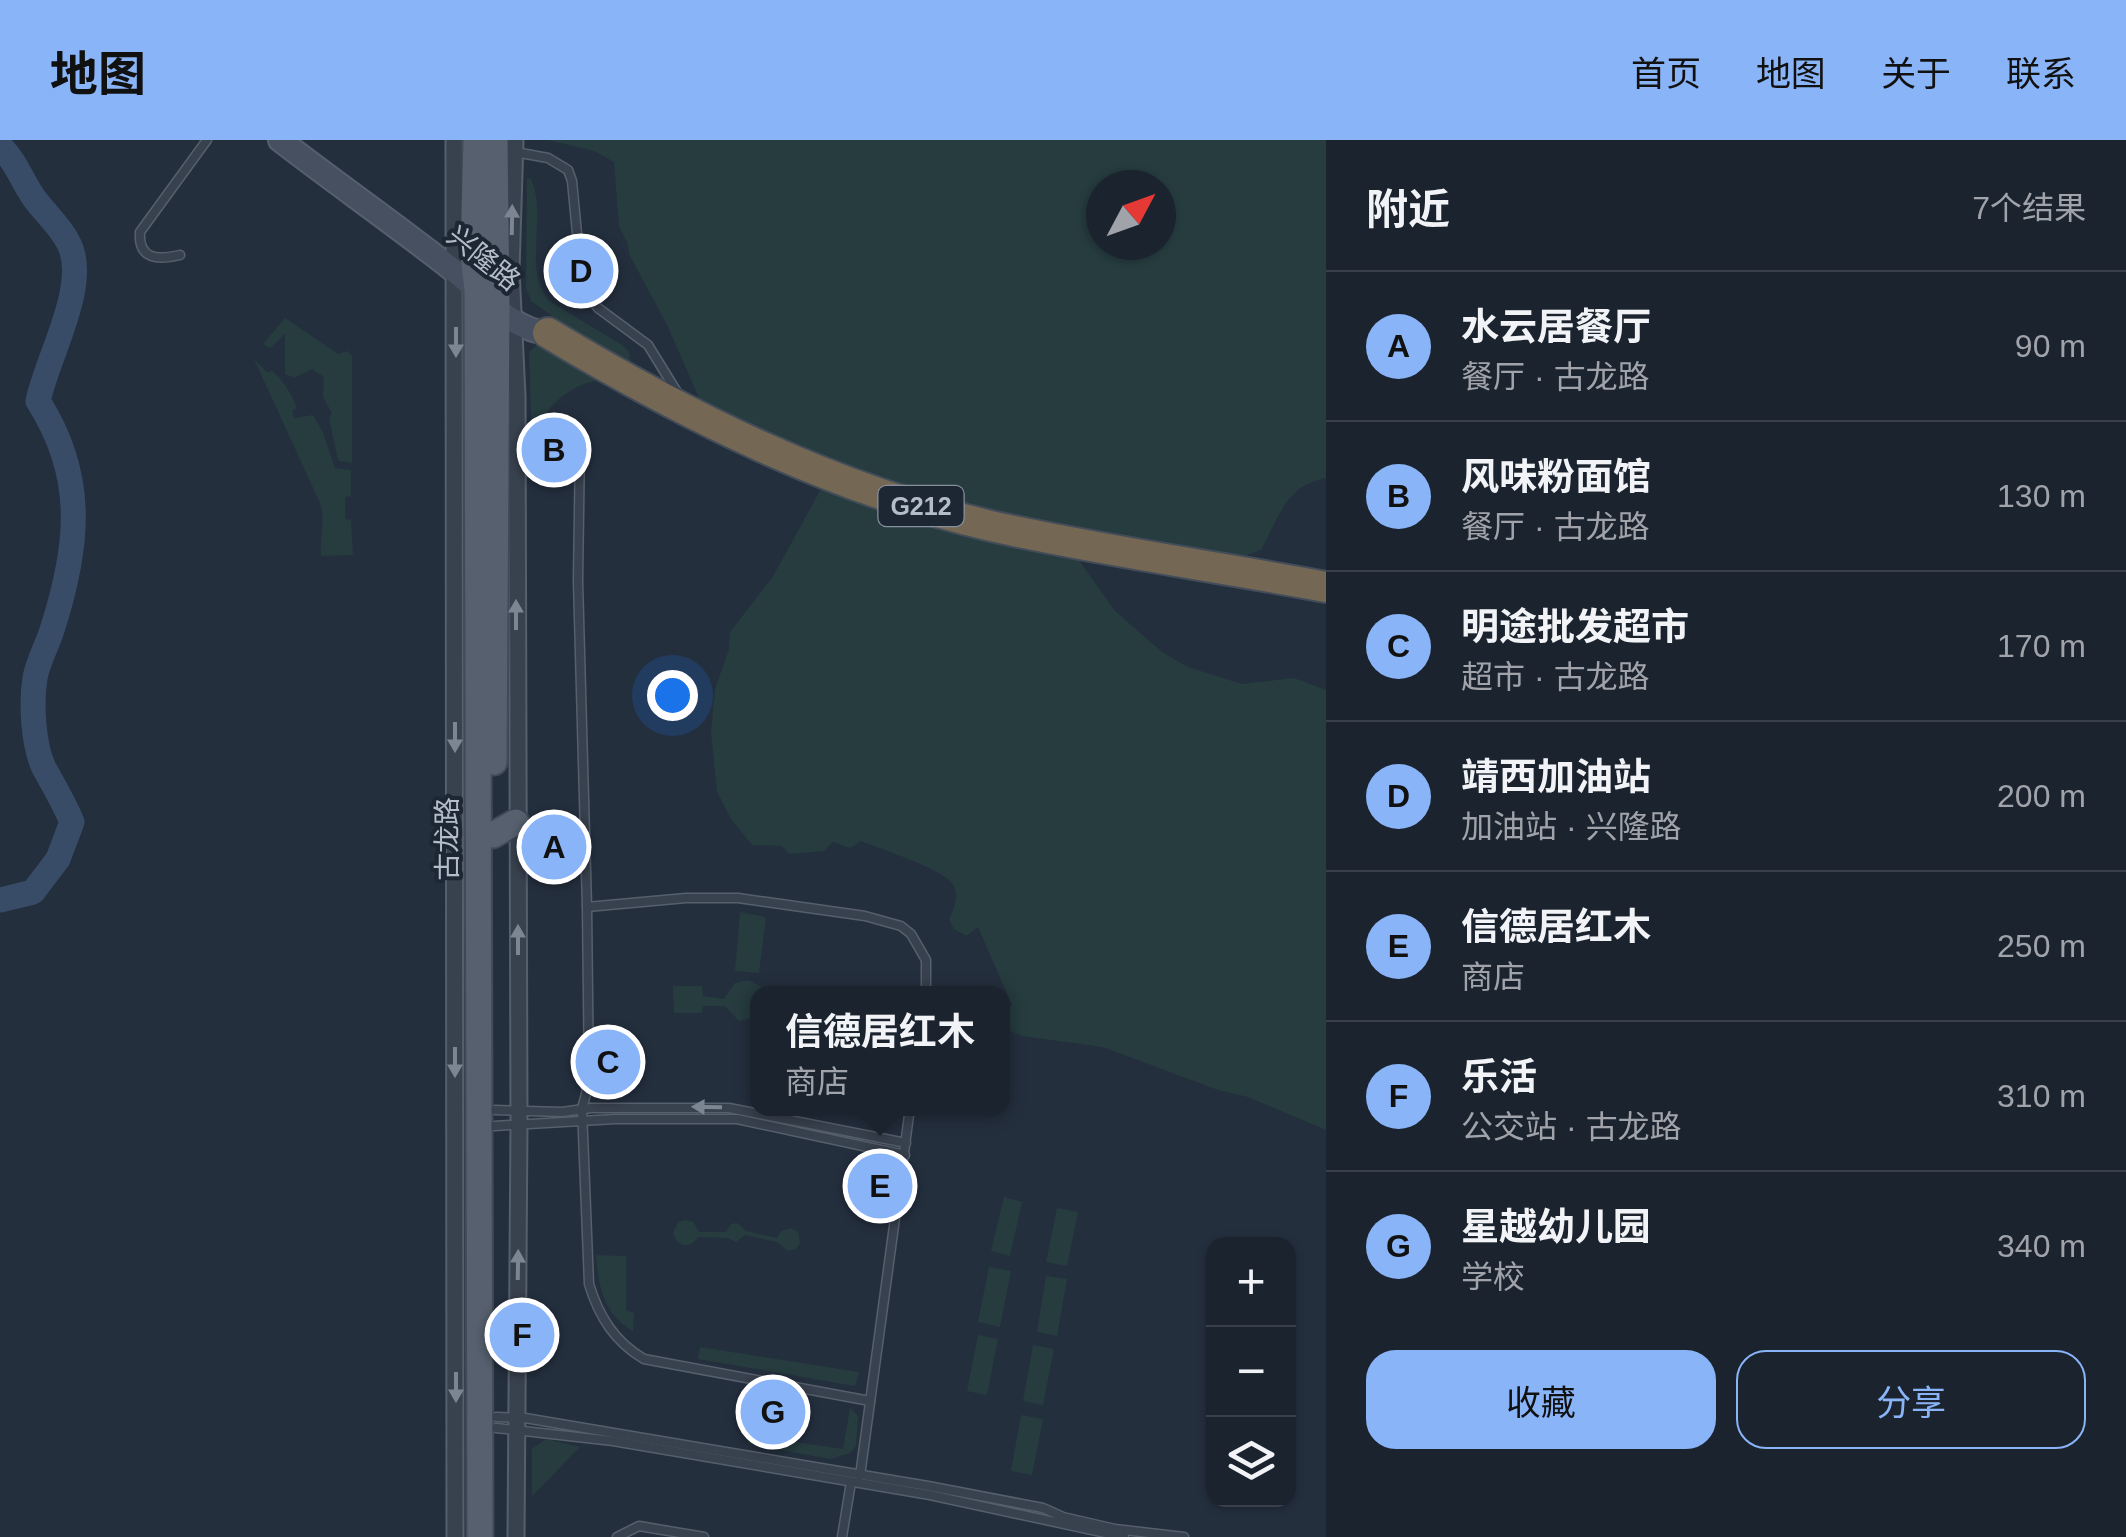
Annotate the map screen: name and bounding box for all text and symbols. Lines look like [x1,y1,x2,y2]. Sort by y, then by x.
text: 地图 [50,48,146,101]
text: 首页 [1631,54,1701,93]
text: 地图 [1756,54,1826,93]
text: 关于 [1881,54,1951,93]
text: 联系 [2006,54,2076,93]
north arrow [1086,170,1176,260]
text: 附近 [1366,186,1450,233]
text: 7个结果 [1972,190,2086,226]
one-way arrow [505,203,521,235]
street label: 兴隆路 [441,220,526,297]
pin: D [548,234,614,308]
text: 水云居餐厅 [1461,306,1651,348]
one-way arrow [448,327,464,359]
text: A [1387,328,1410,364]
text: 90 m [2015,328,2086,364]
text: 餐厅 · 古龙路 [1461,359,1649,395]
pin: B [522,412,586,488]
text: 风味粉面馆 [1461,456,1651,498]
text: B [1387,478,1410,514]
text: 130 m [1997,478,2086,514]
road number: G212 [878,486,964,526]
text: 餐厅 · 古龙路 [1461,509,1649,545]
one-way arrow [508,598,524,630]
text: 明途批发超市 [1461,606,1689,648]
text: C [1387,628,1410,664]
text: 170 m [1997,628,2086,664]
text: 超市 · 古龙路 [1461,659,1649,695]
your location [647,670,698,721]
one-way arrow [447,722,463,754]
text: 靖西加油站 [1461,756,1651,798]
text: D [1387,778,1410,814]
text: 200 m [1997,778,2086,814]
street label: 古龙路 [432,797,463,881]
text: 加油站 · 兴隆路 [1461,809,1681,845]
pin: A [522,810,586,884]
text: 信德居红木 [1461,906,1651,948]
one-way arrow [510,923,526,955]
text: E [1388,928,1409,964]
text: 250 m [1997,928,2086,964]
text: 商店 [1461,959,1525,995]
popup [750,986,1010,1116]
text: 信德居红木 [785,1011,975,1053]
pin: C [576,1024,640,1100]
one-way arrow [447,1047,463,1079]
text: 乐活 [1461,1056,1537,1098]
text: 商店 [785,1064,849,1100]
text: F [1389,1078,1408,1114]
text: 310 m [1997,1078,2086,1114]
one-way arrow [691,1099,723,1115]
text: 公交站 · 古龙路 [1461,1109,1681,1145]
pin: E [848,1148,912,1224]
text: 星越幼儿园 [1461,1206,1651,1248]
text: G [1386,1228,1411,1264]
text: 340 m [1997,1228,2086,1264]
map controls [1206,1237,1296,1507]
button: + [1206,1237,1296,1327]
one-way arrow [510,1248,526,1280]
text: 学校 [1461,1259,1525,1295]
pin: F [490,1298,554,1372]
button: − [1206,1327,1296,1417]
button: 收藏 [1366,1350,1716,1449]
button: 分享 [1736,1350,2086,1449]
one-way arrow [448,1372,464,1404]
pin: G [740,1374,806,1450]
button: layers [1206,1417,1296,1507]

